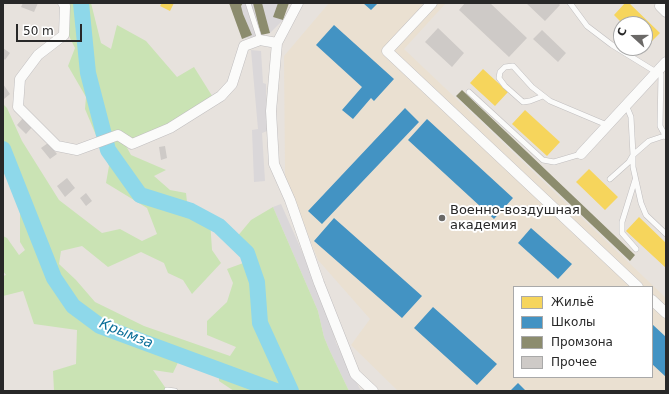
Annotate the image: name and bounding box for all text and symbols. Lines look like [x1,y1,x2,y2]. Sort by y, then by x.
scale bar [18,16,84,42]
north arrow [613,16,653,56]
text: 50 m [23,24,54,38]
text: С [615,26,630,38]
place label: Военно-воздушная академия [450,203,580,234]
marker: Военно-воздушная академия [437,213,447,223]
legend [513,286,653,378]
text: Жильё [551,295,594,309]
text: Школы [551,315,596,329]
water label: Крымза [97,316,155,352]
text: Промзона [551,335,613,349]
text: Прочее [551,355,597,369]

